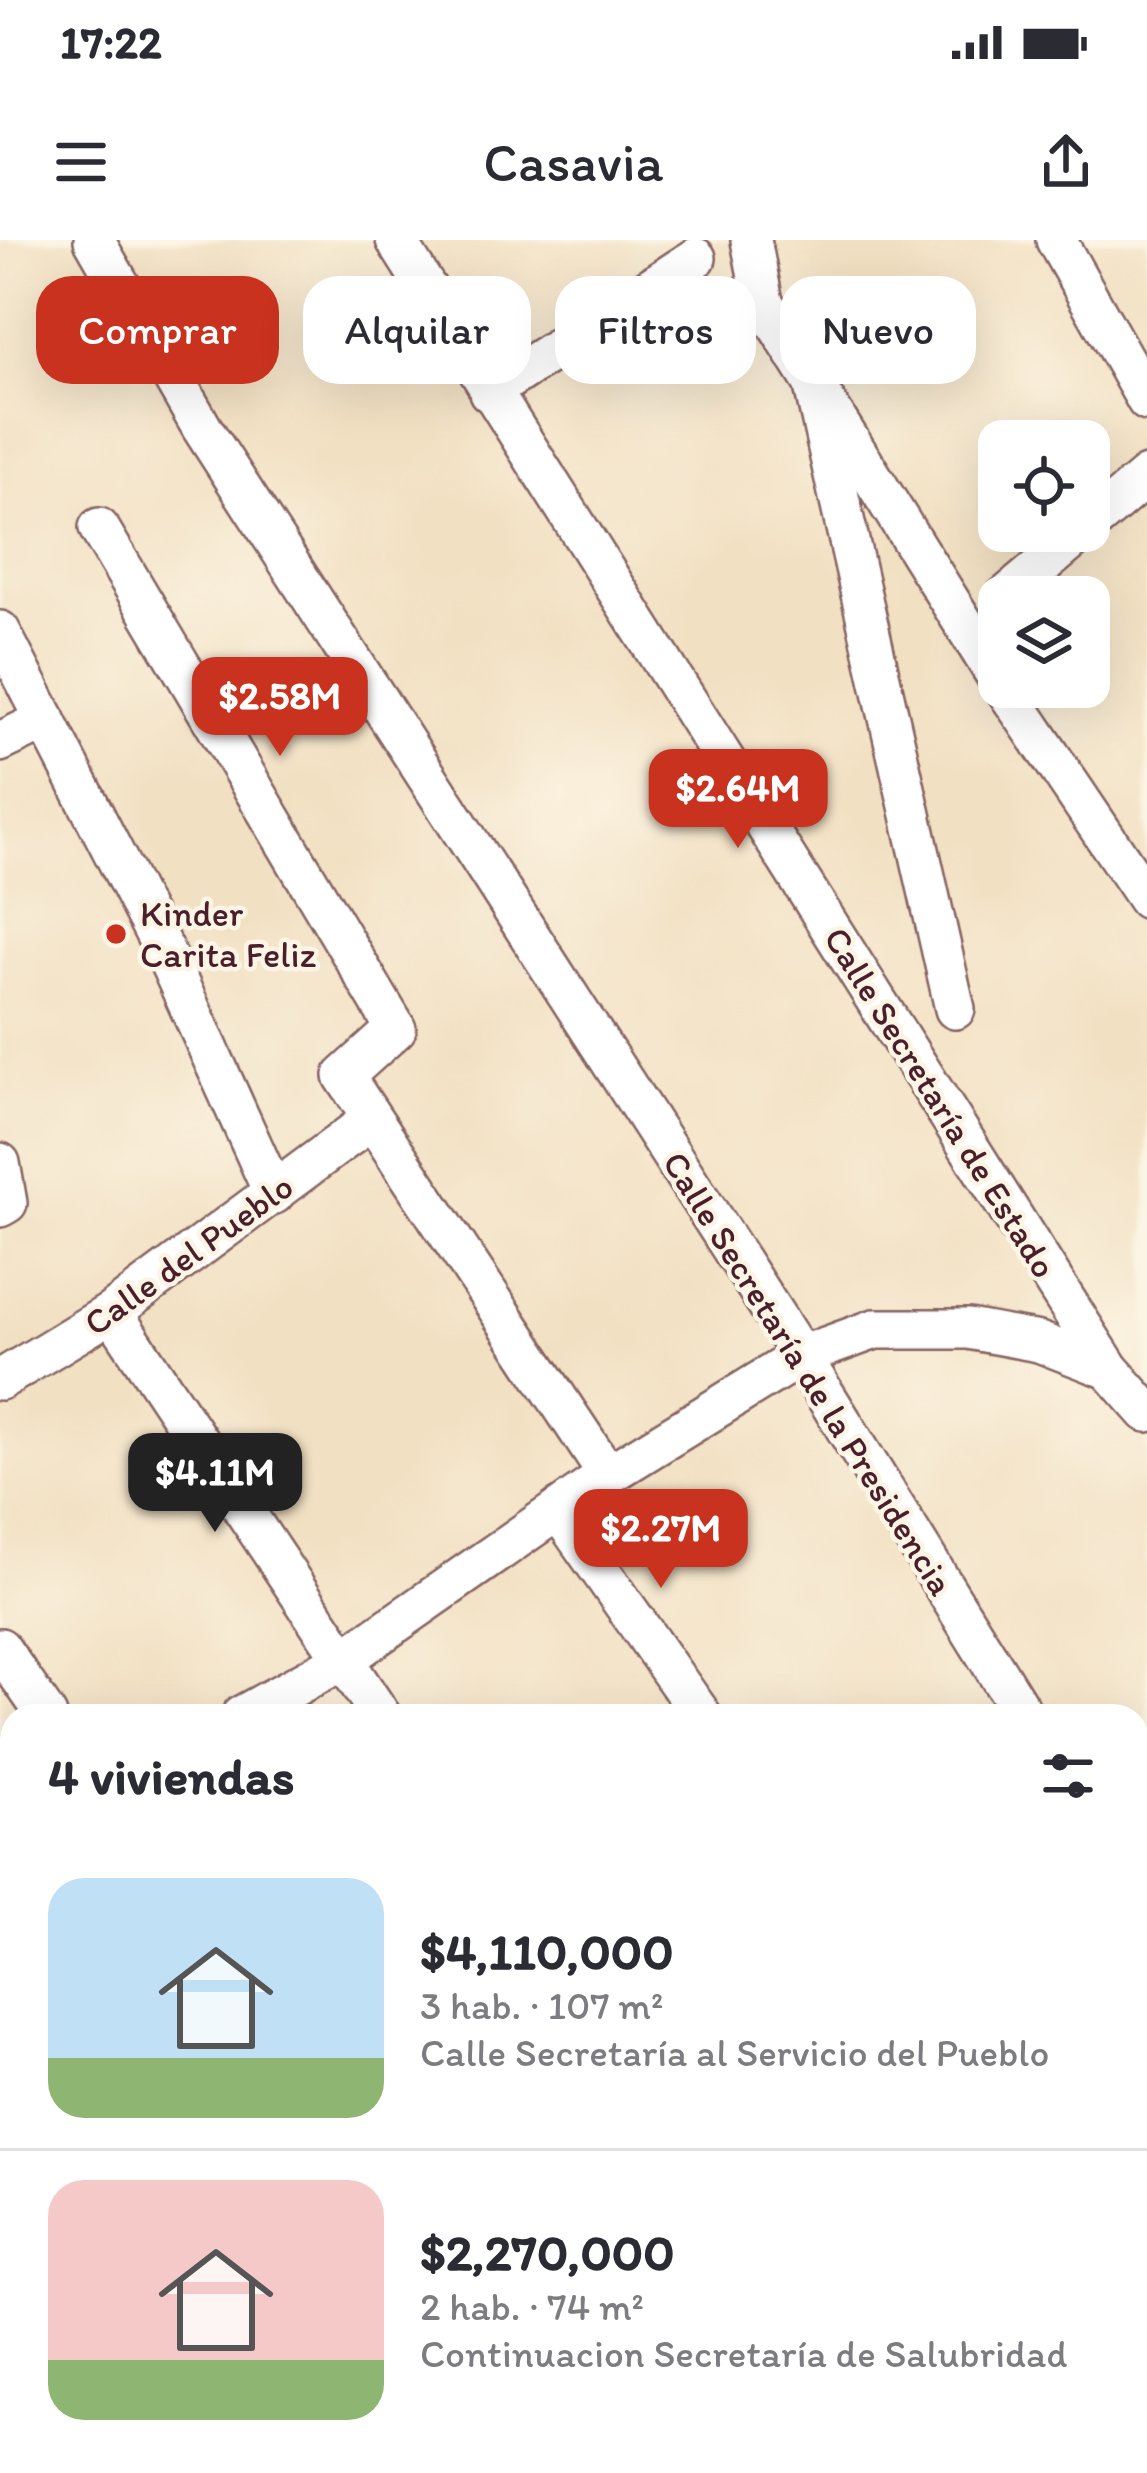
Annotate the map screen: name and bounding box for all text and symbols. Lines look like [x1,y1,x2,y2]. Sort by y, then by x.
text: 17:22 [60,15,162,69]
icon: menu [48,129,114,195]
icon: share [1033,129,1099,195]
text: Casavia [483,130,664,195]
chip: Comprar [36,276,279,384]
chip: Alquilar [303,276,531,384]
chip: Filtros [555,276,756,384]
chip: Nuevo [780,276,976,384]
map controls [978,420,1110,708]
button: locate [978,420,1110,552]
button: layers [978,576,1110,708]
pin: $2.58M [182,657,378,759]
text: $2.58M [219,672,341,719]
pin: $2.64M [640,749,836,851]
text: $2.64M [676,764,800,811]
place label: Kinder Carita Feliz [140,892,317,976]
street label: Calle Secretaría de Estado [815,919,1066,1285]
marker: Kinder Carita Feliz [103,921,129,947]
street label: Calle Secretaría de la Presidencia [654,1144,963,1603]
street label: Calle del Pueblo [76,1164,301,1345]
pin: $4.11M [117,1433,313,1535]
text: $4.11M [155,1448,275,1495]
pin: $2.27M [563,1489,759,1591]
text: $2.27M [601,1504,721,1551]
icon: filters [1035,1743,1101,1809]
text: 4 viviendas [48,1746,294,1807]
text: $4,110,000 [420,1921,674,1982]
icon: home [144,1926,288,2070]
text: 3 hab. · 107 m² [420,1982,663,2029]
text: Calle Secretaría al Servicio del Pueblo [420,2029,1049,2076]
text: $2,270,000 [420,2222,675,2283]
icon: home [144,2228,288,2372]
text: 2 hab. · 74 m² [420,2283,644,2330]
text: Continuacion Secretaría de Salubridad [420,2330,1067,2377]

